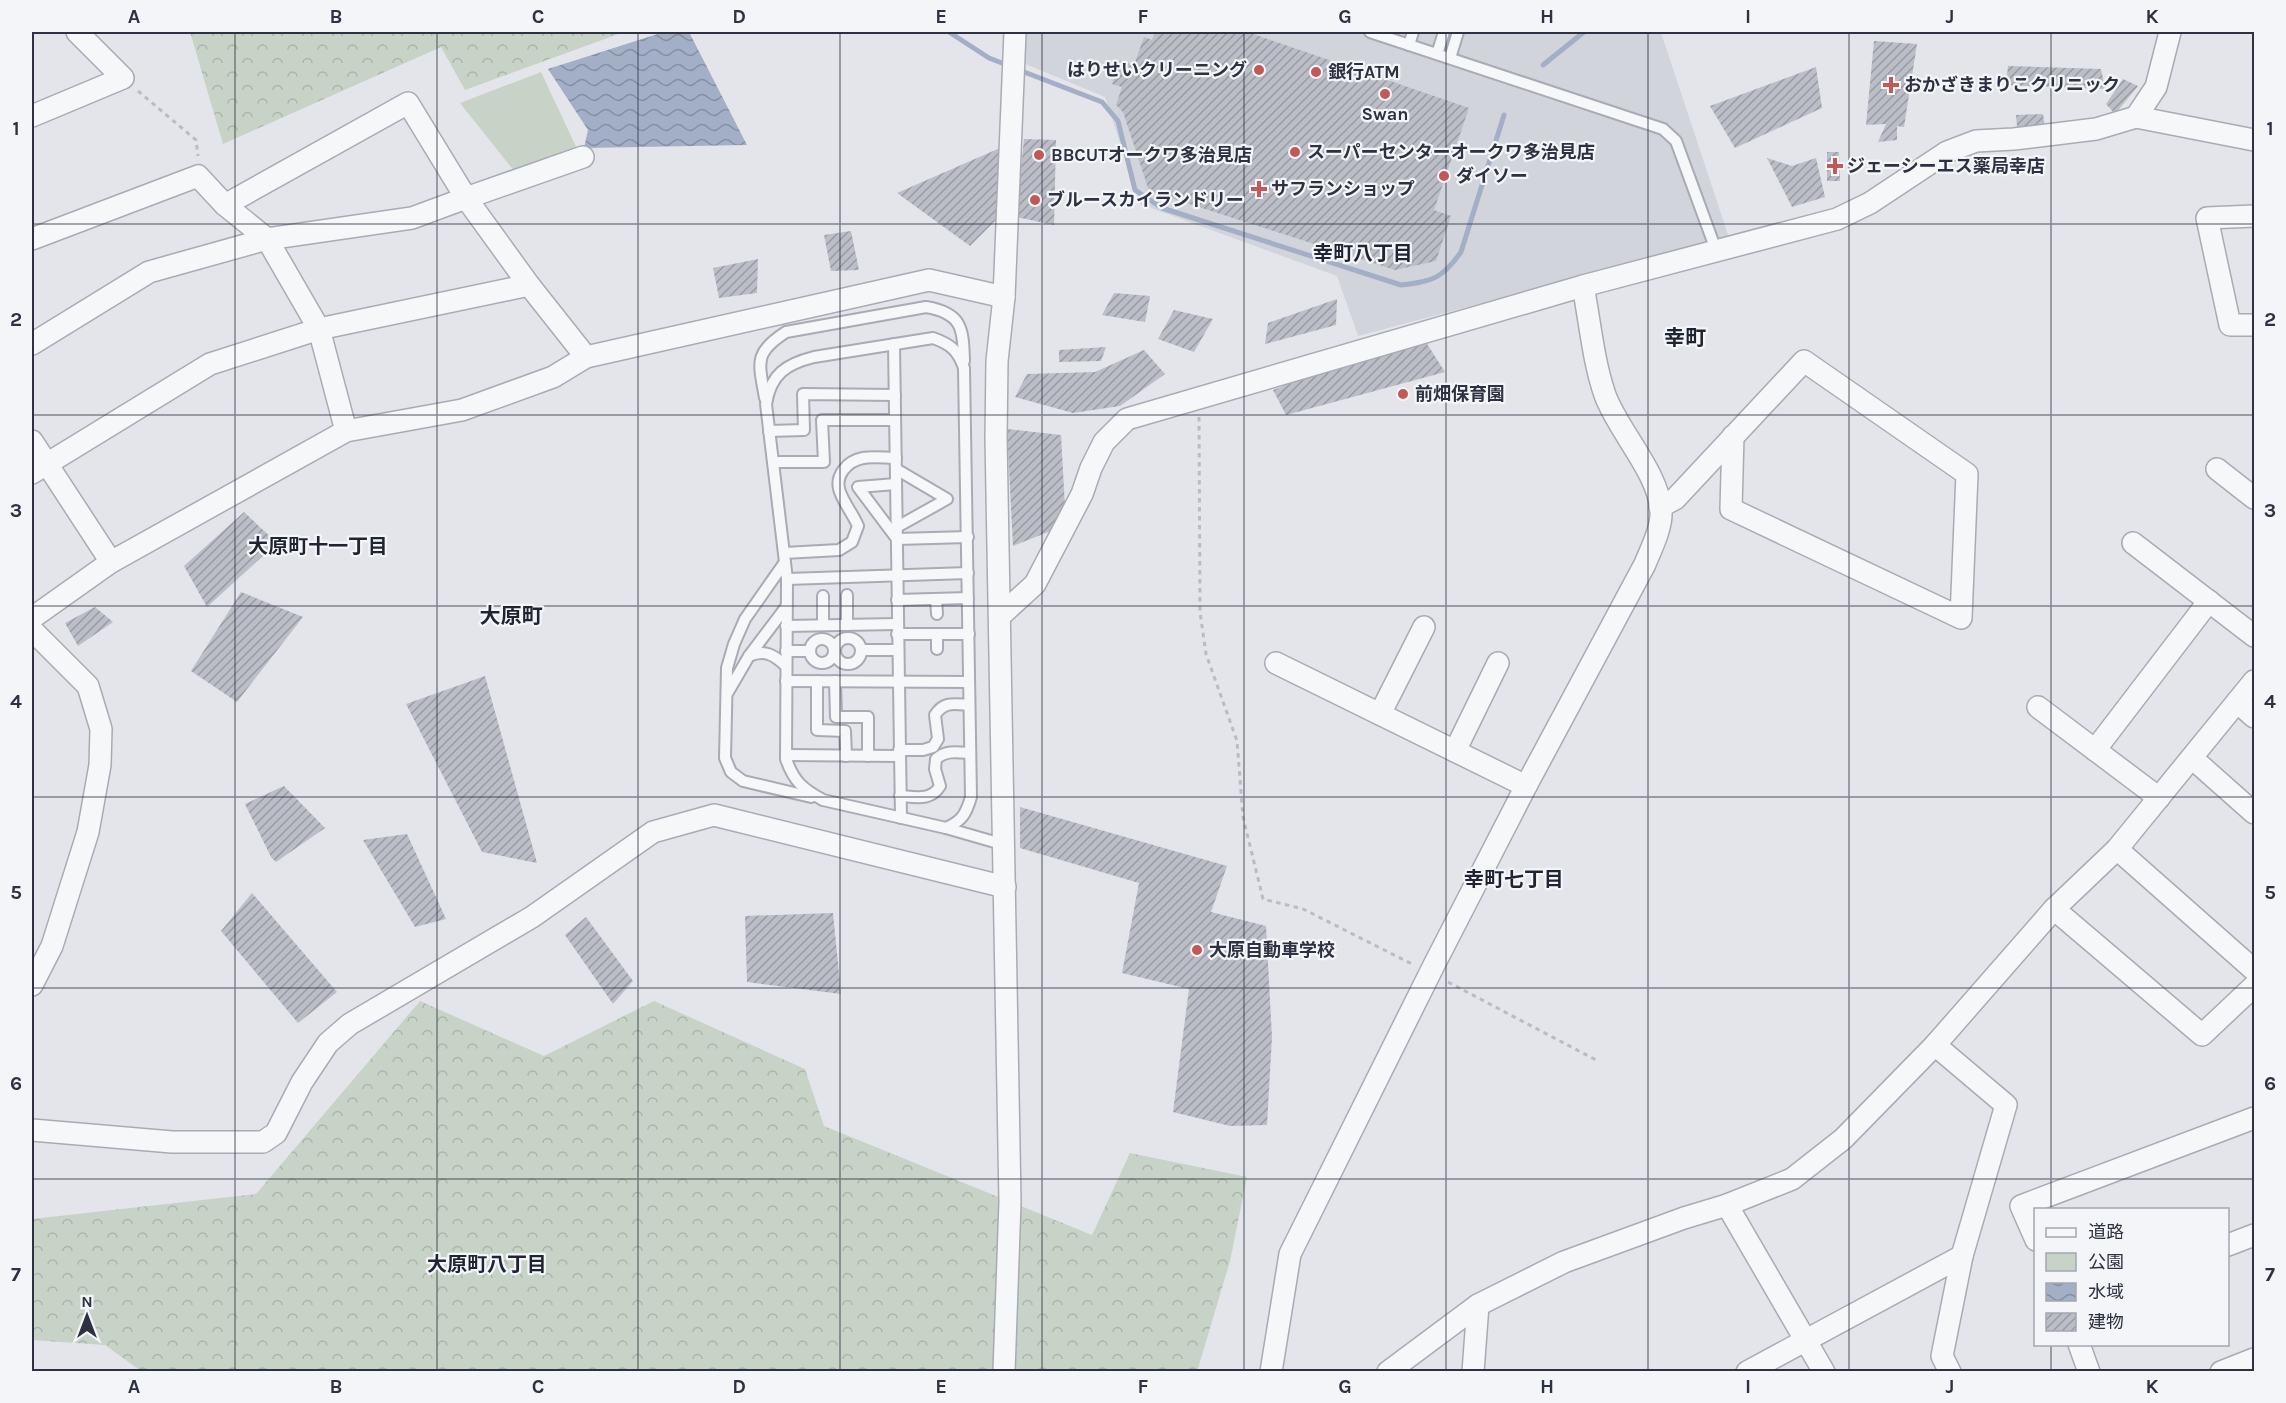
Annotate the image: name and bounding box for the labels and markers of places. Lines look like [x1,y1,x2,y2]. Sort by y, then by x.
place label: はりせいクリーニング [1067,59,1247,81]
place label: 銀行ATM [1328,61,1400,83]
marker: はりせいクリーニング [1252,63,1266,77]
marker: 銀行ATM [1309,65,1323,79]
place label: おかざきまりこクリニック [1904,74,2120,96]
marker: おかざきまりこクリニック [1882,76,1900,94]
marker: Swan [1378,87,1392,101]
place label: Swan [1362,103,1408,125]
place label: スーパーセンターオークワ多治見店 [1307,141,1595,163]
place label: BBCUTオークワ多治見店 [1051,144,1252,166]
marker: スーパーセンターオークワ多治見店 [1288,145,1302,159]
marker: BBCUTオークワ多治見店 [1032,148,1046,162]
place label: ジェーシーエス薬局幸店 [1847,155,2045,177]
marker: ジェーシーエス薬局幸店 [1828,159,1842,173]
place label: ダイソー [1456,165,1528,187]
marker: ダイソー [1437,169,1451,183]
place label: サフランショップ [1271,178,1415,200]
marker: サフランショップ [1252,182,1266,196]
place label: ブルースカイランドリー [1047,189,1244,211]
marker: ブルースカイランドリー [1028,193,1042,207]
place label: 前畑保育園 [1415,383,1505,405]
marker: 前畑保育園 [1396,387,1410,401]
place label: 大原自動車学校 [1209,939,1335,961]
marker: 大原自動車学校 [1190,943,1204,957]

